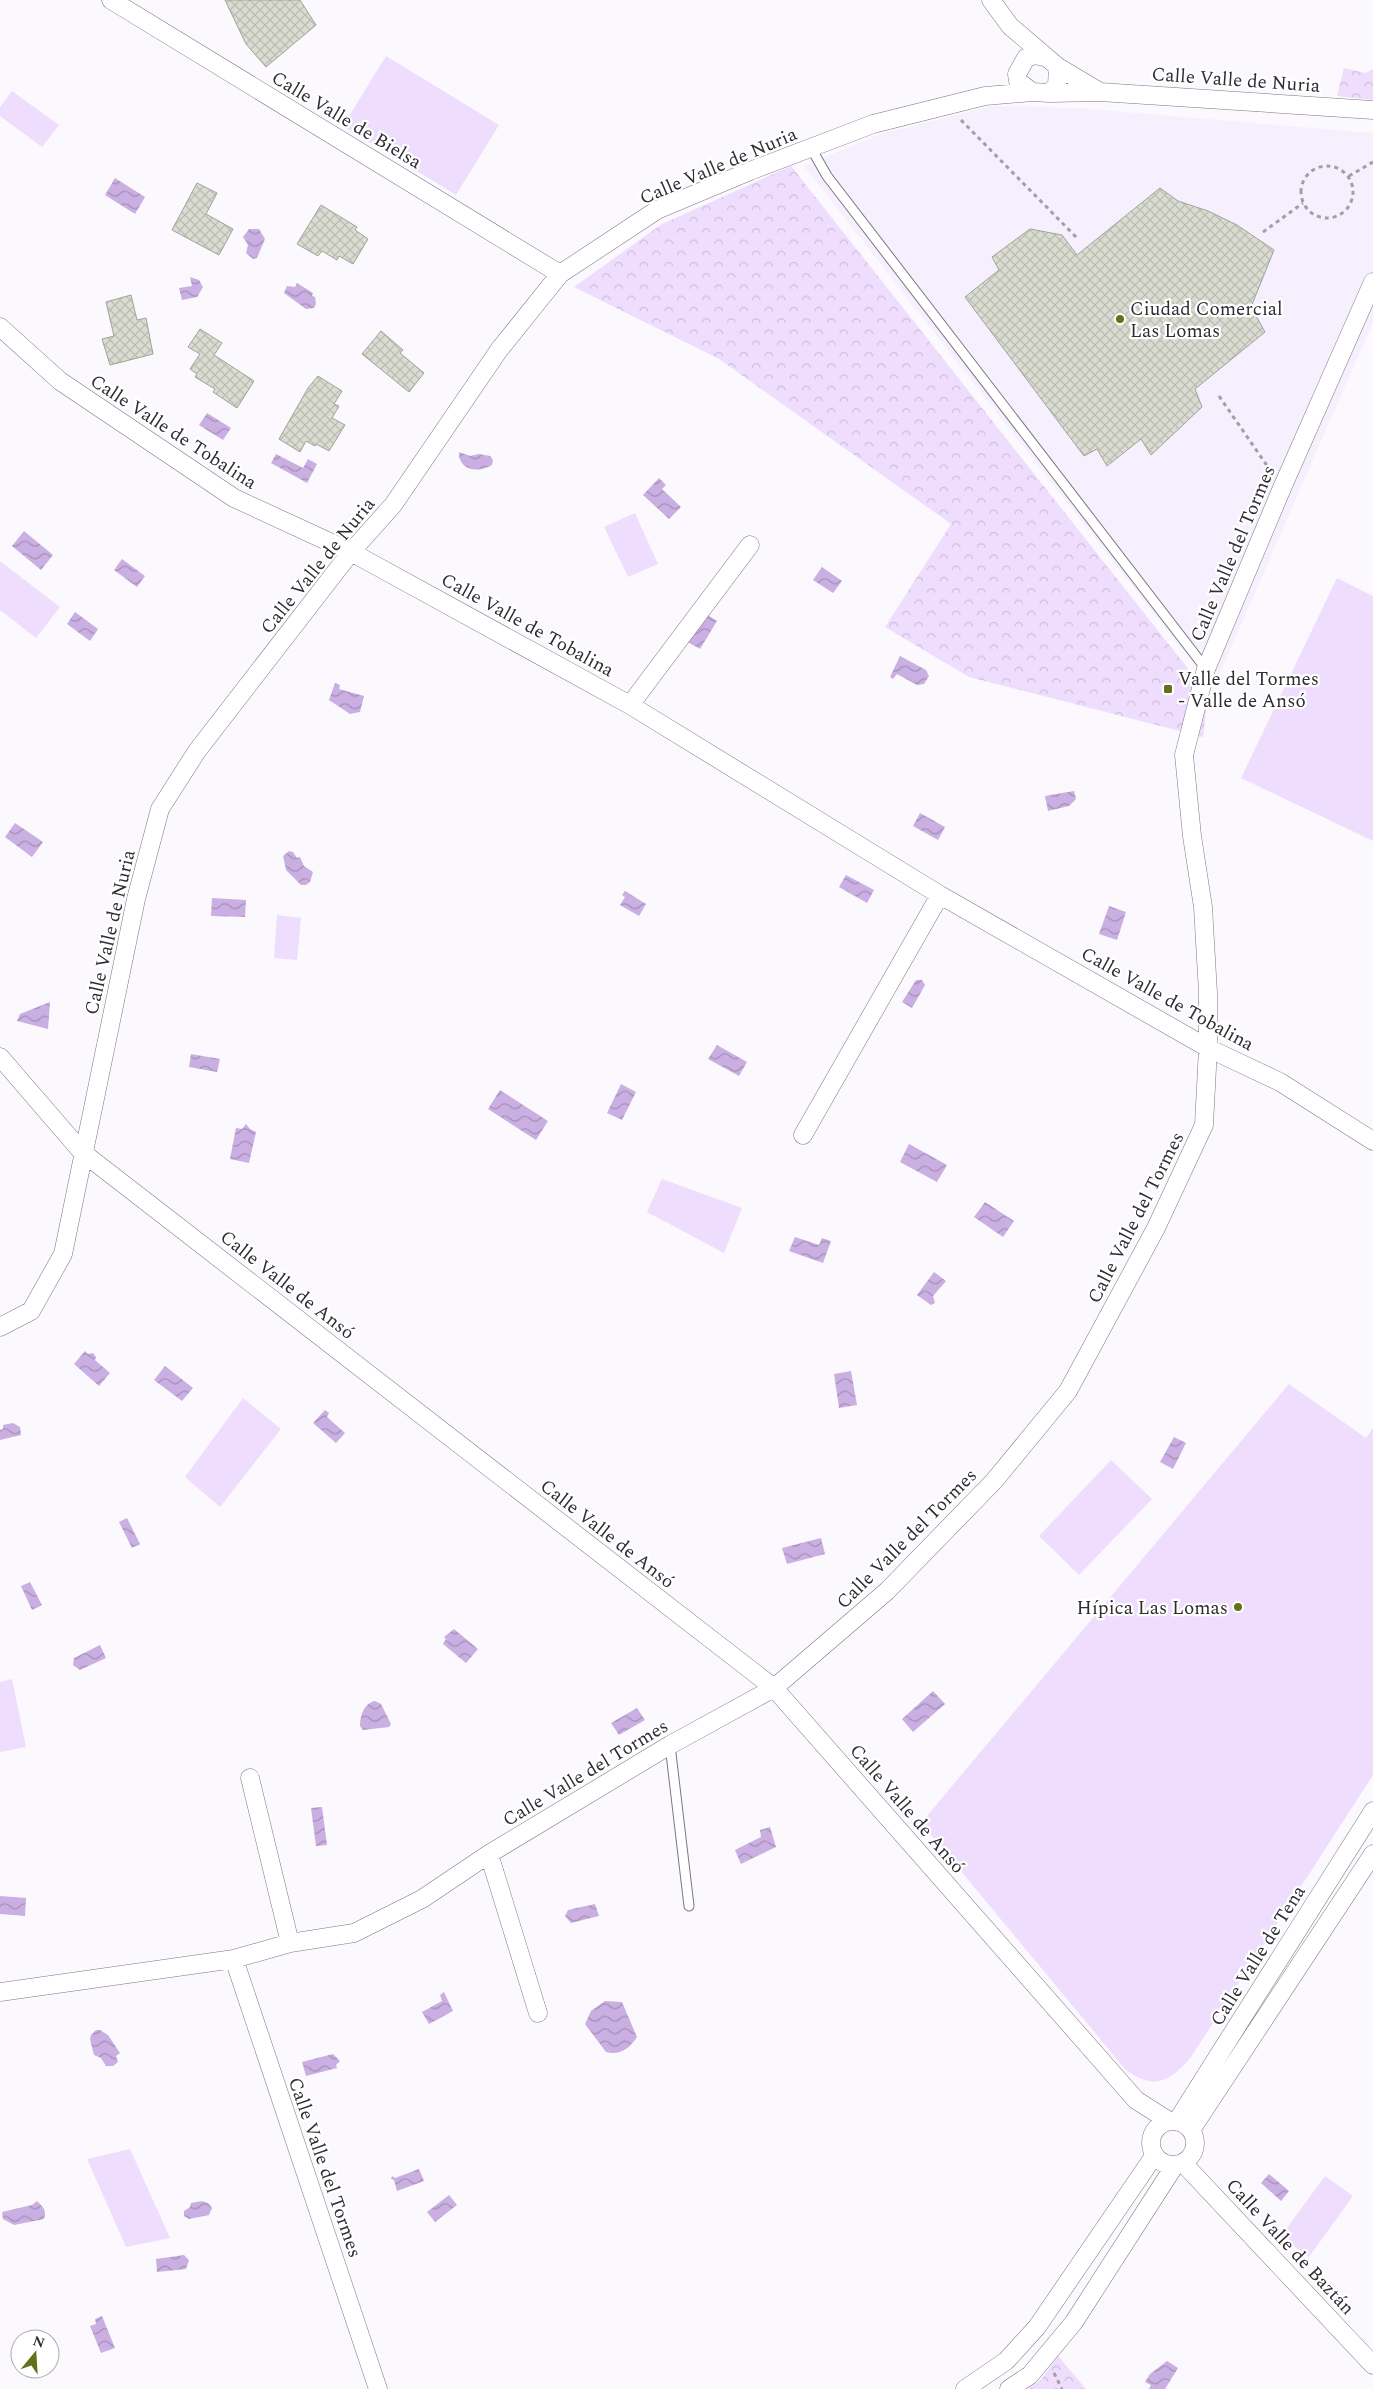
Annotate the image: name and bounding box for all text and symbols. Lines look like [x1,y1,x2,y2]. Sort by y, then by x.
street label: Calle Valle de Nuria [1151,60,1322,101]
street label: Calle Valle de Bielsa [266,64,428,177]
street label: Calle Valle de Nuria [635,120,803,213]
place label: Ciudad Comercial Las Lomas [1130,295,1283,346]
marker: Ciudad Comercial Las Lomas [1114,313,1126,325]
street label: Calle Valle de Tobalina [84,367,263,498]
street label: Calle Valle del Tormes [1183,461,1284,646]
street label: Calle Valle de Nuria [254,491,383,641]
street label: Calle Valle de Tobalina [435,566,620,685]
place label: Valle del Tormes - Valle de Ansó [1178,665,1319,716]
marker: Valle del Tormes - Valle de Ansó [1162,683,1174,695]
street label: Calle Valle de Nuria [77,846,144,1018]
street label: Calle Valle de Tobalina [1075,940,1260,1059]
street label: Calle Valle del Tormes [1080,1127,1192,1309]
street label: Calle Valle de Ansó [214,1223,361,1347]
street label: Calle Valle del Tormes [830,1462,984,1616]
street label: Calle Valle de Ansó [534,1472,681,1596]
place label: Hípica Las Lomas [1077,1594,1228,1623]
marker: Hípica Las Lomas [1232,1601,1244,1613]
street label: Calle Valle del Tormes [497,1712,674,1834]
street label: Calle Valle de Ansó [842,1738,972,1880]
street label: Calle Valle de Tena [1203,1879,1314,2032]
street label: Calle Valle del Tormes [280,2073,369,2262]
street label: Calle Valle de Baztán [1219,2172,1361,2322]
north arrow [10,2329,60,2379]
text: N [30,2330,48,2354]

